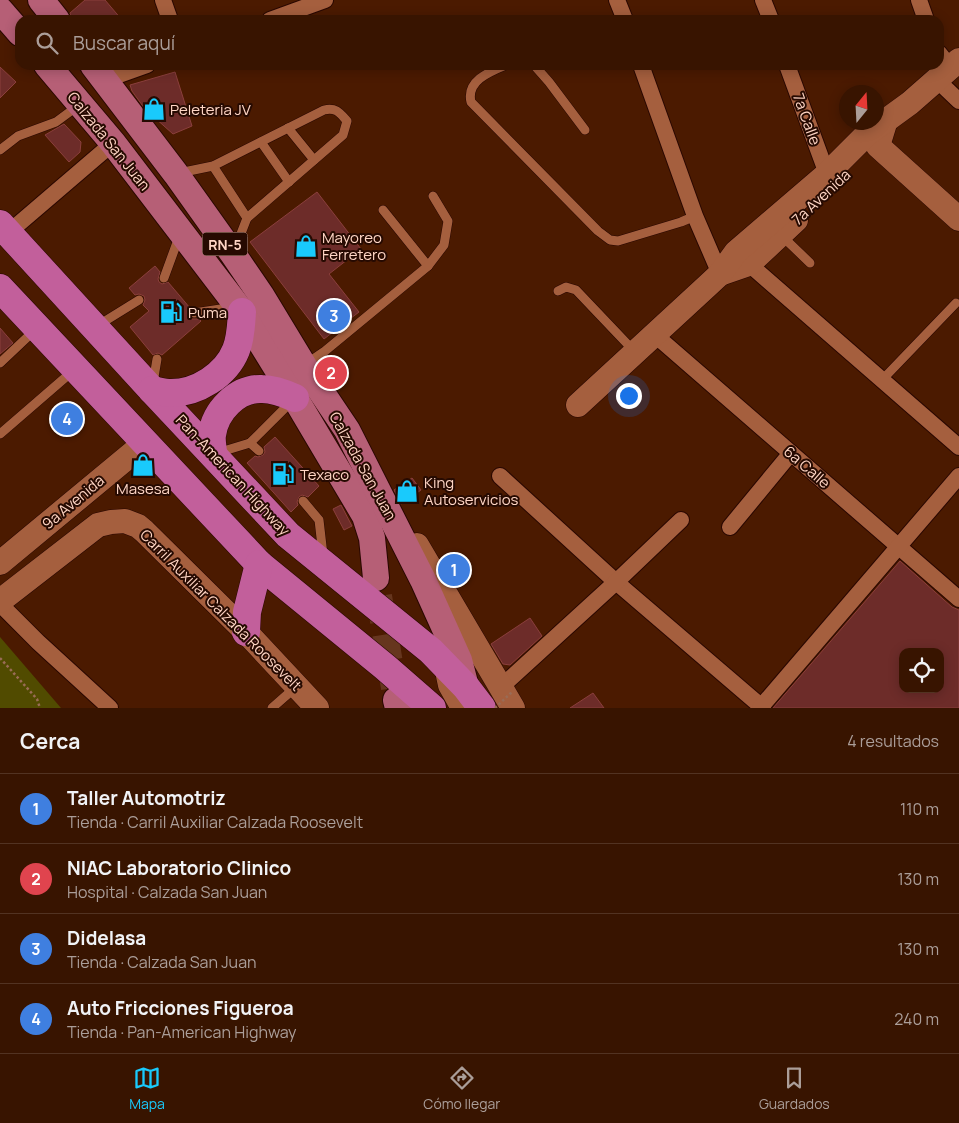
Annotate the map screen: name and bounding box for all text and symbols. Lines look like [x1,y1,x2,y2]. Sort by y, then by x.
search box [15,15,944,70]
icon: search [33,29,61,57]
text: Buscar aquí [73,30,175,56]
north arrow [839,85,884,130]
street label: Calzada San Juan [63,87,155,195]
street label: 7a Calle [788,90,826,148]
shop icon: Peleteria JV [141,96,167,122]
place label: Peleteria JV [170,99,251,120]
street label: 7a Avenida [787,164,855,230]
place label: Mayoreo Ferretero [322,227,386,265]
road number: RN-5 [202,232,248,255]
shop icon: Mayoreo Ferretero [293,233,319,259]
pin: 3 [318,297,350,335]
fuel station icon: Puma [158,299,184,325]
place label: Puma [188,302,227,323]
pin: 2 [315,354,347,392]
your location [616,383,642,409]
pin: 4 [51,400,83,438]
street label: Calzada San Juan [324,408,402,524]
street label: Pan-American Highway [171,410,295,540]
street label: 6a Calle [779,441,835,493]
shop icon: Masesa [130,452,156,478]
fuel station icon: Texaco [270,461,296,487]
place label: Texaco [300,464,349,485]
street label: 9a Avenida [38,470,108,534]
place label: King Autoservicios [424,472,518,510]
place label: Masesa [116,478,170,499]
shop icon: King Autoservicios [394,478,420,504]
street label: Carril Auxiliar Calzada Roosevelt [135,524,307,696]
pin: 1 [438,551,470,589]
map controls [899,648,944,693]
button: locate [899,648,944,693]
text: Cerca [20,727,80,755]
text: 4 resultados [847,730,939,752]
text: Taller Automotriz [67,785,226,811]
text: 1 [32,798,40,820]
text: 110 m [900,798,939,820]
text: Tienda · Carril Auxiliar Calzada Roosevelt [67,811,363,833]
text: NIAC Laboratorio Clinico [67,855,291,881]
text: 2 [31,868,41,890]
text: 130 m [897,868,939,890]
text: Hospital · Calzada San Juan [67,881,267,903]
text: Didelasa [67,925,146,951]
text: 3 [31,938,41,960]
text: 130 m [897,938,939,960]
text: Tienda · Calzada San Juan [67,951,257,973]
text: Auto Fricciones Figueroa [67,995,294,1021]
text: 4 [31,1008,41,1030]
text: 240 m [894,1008,939,1030]
text: Tienda · Pan-American Highway [67,1021,297,1043]
tab: Mapa [129,1064,165,1113]
tab: Cómo llegar [423,1064,500,1113]
tab: Guardados [759,1064,830,1113]

